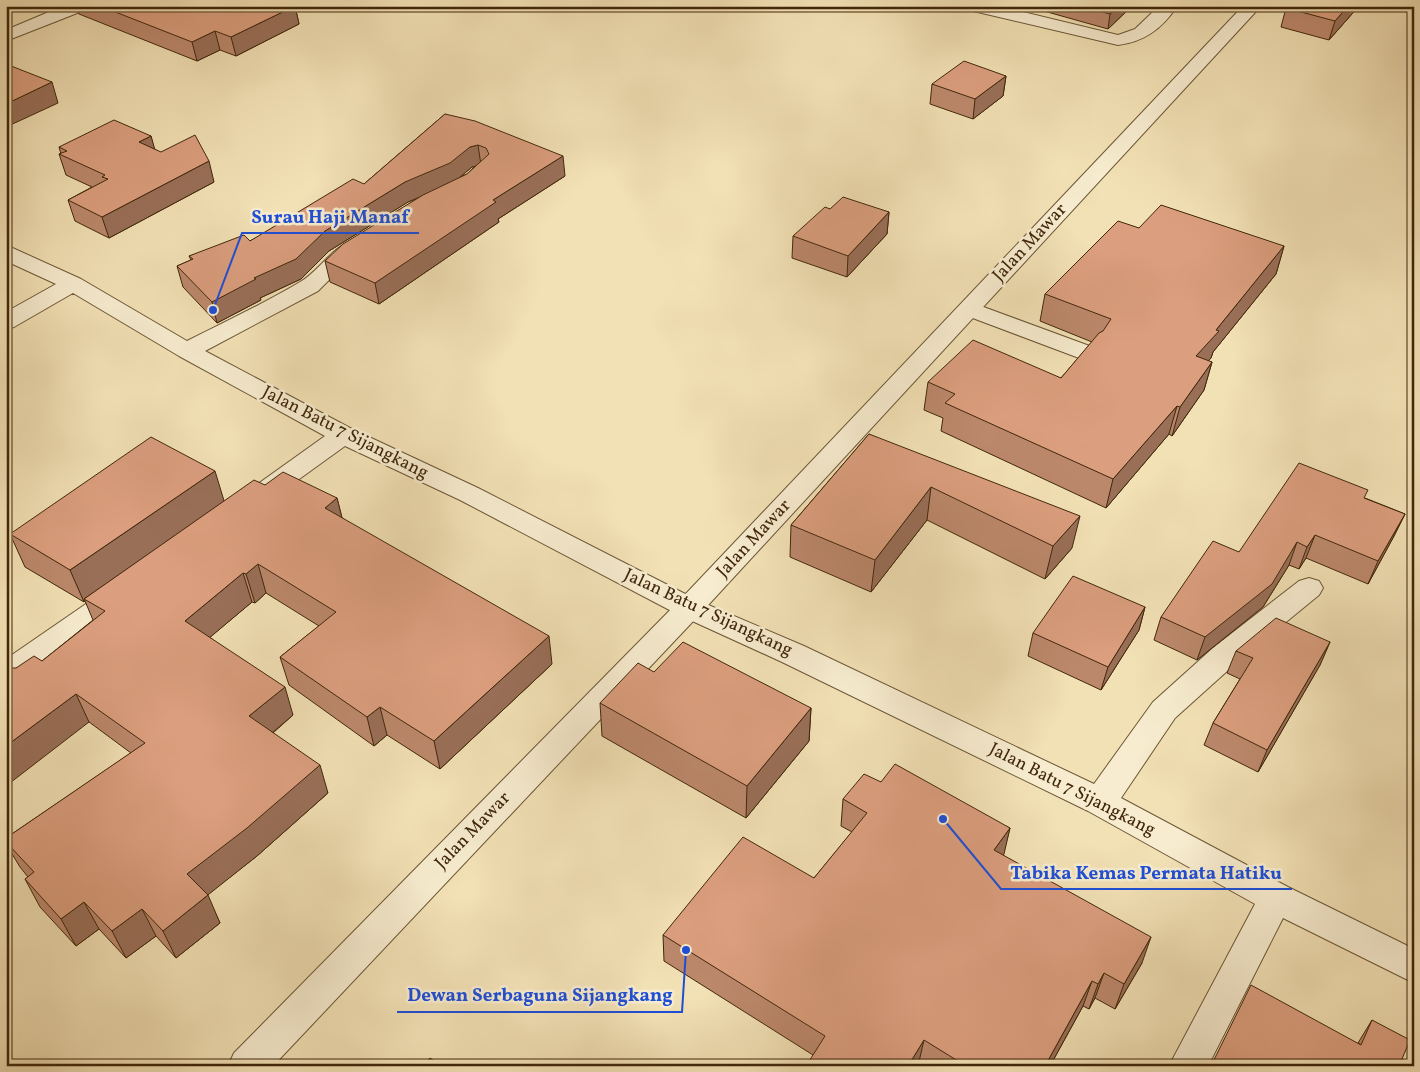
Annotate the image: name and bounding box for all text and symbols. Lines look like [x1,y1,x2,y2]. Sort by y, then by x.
street label: Jalan Mawar [987,198,1073,288]
callout: Surau Haji Manaf [242,199,419,233]
text: Surau Haji Manaf [251,205,410,231]
street label: Jalan Batu 7 Sijangkang [257,380,433,486]
street label: Jalan Mawar [711,494,797,584]
street label: Jalan Batu 7 Sijangkang [619,563,797,663]
street label: Jalan Batu 7 Sijangkang [984,737,1160,843]
street label: Jalan Mawar [430,786,517,875]
callout: Tabika Kemas Permata Hatiku [1001,855,1292,889]
text: Tabika Kemas Permata Hatiku [1010,861,1282,887]
callout: Dewan Serbaguna Sijangkang [397,978,682,1012]
text: Dewan Serbaguna Sijangkang [407,983,673,1009]

